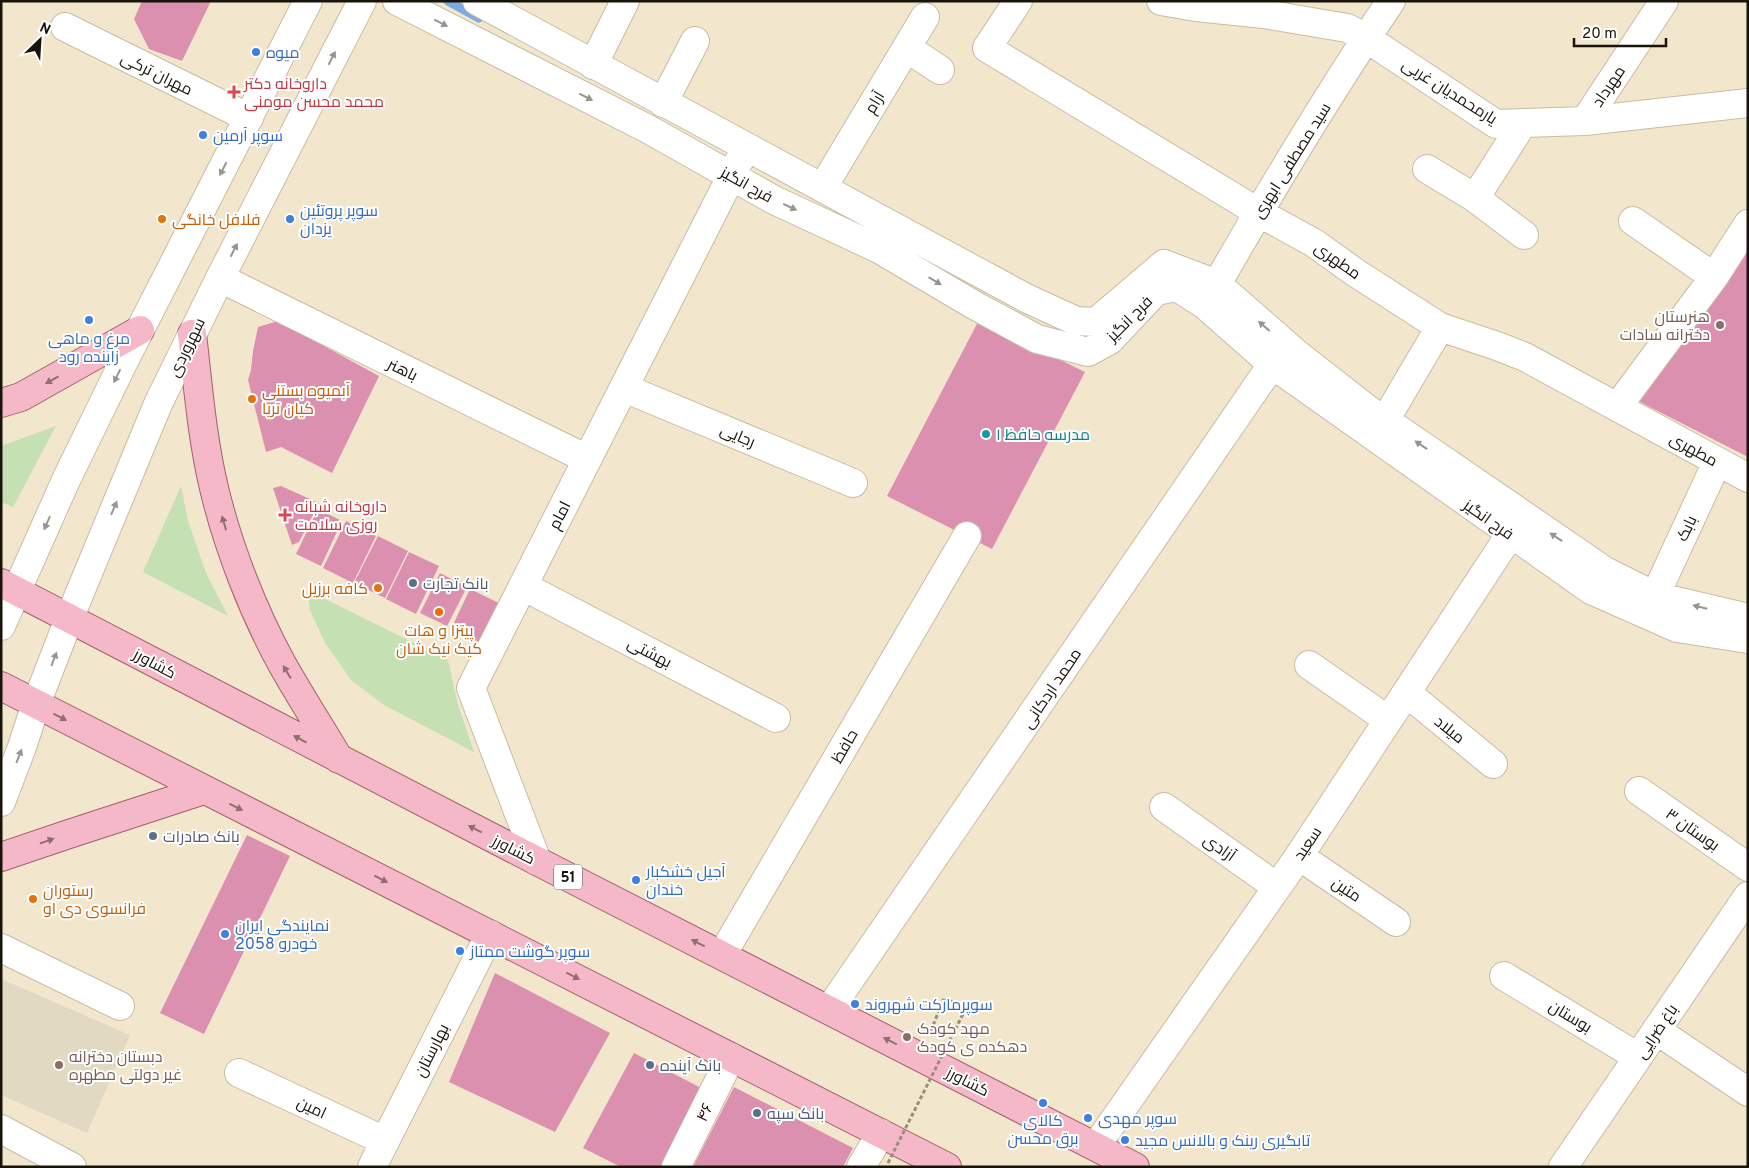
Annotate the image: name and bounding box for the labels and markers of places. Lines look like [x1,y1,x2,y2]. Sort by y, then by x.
place label: میوه [266,44,300,64]
marker: میوه [250,46,262,58]
place label: داروخانه دکتر محمد محسن مومنی [243,75,384,113]
marker: داروخانه دکتر محمد محسن مومنی [228,86,240,98]
place label: سوپر آرمین [213,127,283,147]
marker: سوپر آرمین [197,129,209,141]
place label: سوپر پروتئین یزدان [300,202,378,240]
place label: فلافل خانگی [172,211,260,231]
marker: فلافل خانگی [156,213,168,225]
marker: سوپر پروتئین یزدان [284,213,296,225]
place label: هنرستان دخترانه سادات [1620,308,1710,346]
marker: مرغ و ماهی زاینده رود [83,314,95,326]
marker: هنرستان دخترانه سادات [1714,319,1726,331]
place label: مرغ و ماهی زاینده رود [48,330,130,368]
place label: آبمیوه بستنی کیان تریا [262,382,351,420]
marker: آبمیوه بستنی کیان تریا [246,393,258,405]
place label: مدرسه حافظ ۱ [996,426,1090,446]
marker: مدرسه حافظ ۱ [980,428,992,440]
place label: داروخانه شبانه روزی سلامت [295,498,387,536]
marker: داروخانه شبانه روزی سلامت [279,509,291,521]
place label: بانک تجارت [423,575,489,595]
marker: بانک تجارت [407,577,419,589]
place label: کافه برزیل [302,580,368,600]
marker: کافه برزیل [372,582,384,594]
marker: پیتزا و هات کیک نیک شان [433,606,445,618]
place label: پیتزا و هات کیک نیک شان [396,622,482,660]
place label: بانک صادرات [163,828,240,848]
marker: بانک صادرات [147,830,159,842]
place label: آجیل خشکبار خندان [645,863,726,901]
marker: آجیل خشکبار خندان [630,874,642,886]
place label: رستوران فرانسوی دی او [43,882,146,920]
marker: رستوران فرانسوی دی او [27,893,39,905]
place label: نمایندگی ایران خودرو 2058 [235,917,329,955]
marker: نمایندگی ایران خودرو 2058 [219,928,231,940]
place label: سوپر گوشت ممتاز [469,943,590,963]
marker: سوپر گوشت ممتاز [454,945,466,957]
place label: سوپرمارکت شهروند [865,996,993,1016]
marker: سوپرمارکت شهروند [849,998,861,1010]
place label: مهد کودک دهکده ی کودک [917,1020,1027,1058]
marker: مهد کودک دهکده ی کودک [901,1031,913,1043]
place label: دبستان دخترانه غیر دولتی مطهره [69,1048,182,1086]
place label: بانک آینده [660,1057,721,1077]
marker: دبستان دخترانه غیر دولتی مطهره [53,1059,65,1071]
marker: بانک آینده [644,1059,656,1071]
marker: کالای برق محسن [1037,1097,1049,1109]
place label: بانک سپه [767,1105,824,1125]
marker: بانک سپه [751,1107,763,1119]
place label: سوپر مهدی [1098,1110,1177,1130]
place label: کالای برق محسن [1007,1112,1079,1150]
marker: سوپر مهدی [1082,1112,1094,1124]
place label: تابگیری رینک و بالانس مجید [1135,1132,1311,1152]
marker: تابگیری رینک و بالانس مجید [1119,1134,1131,1146]

